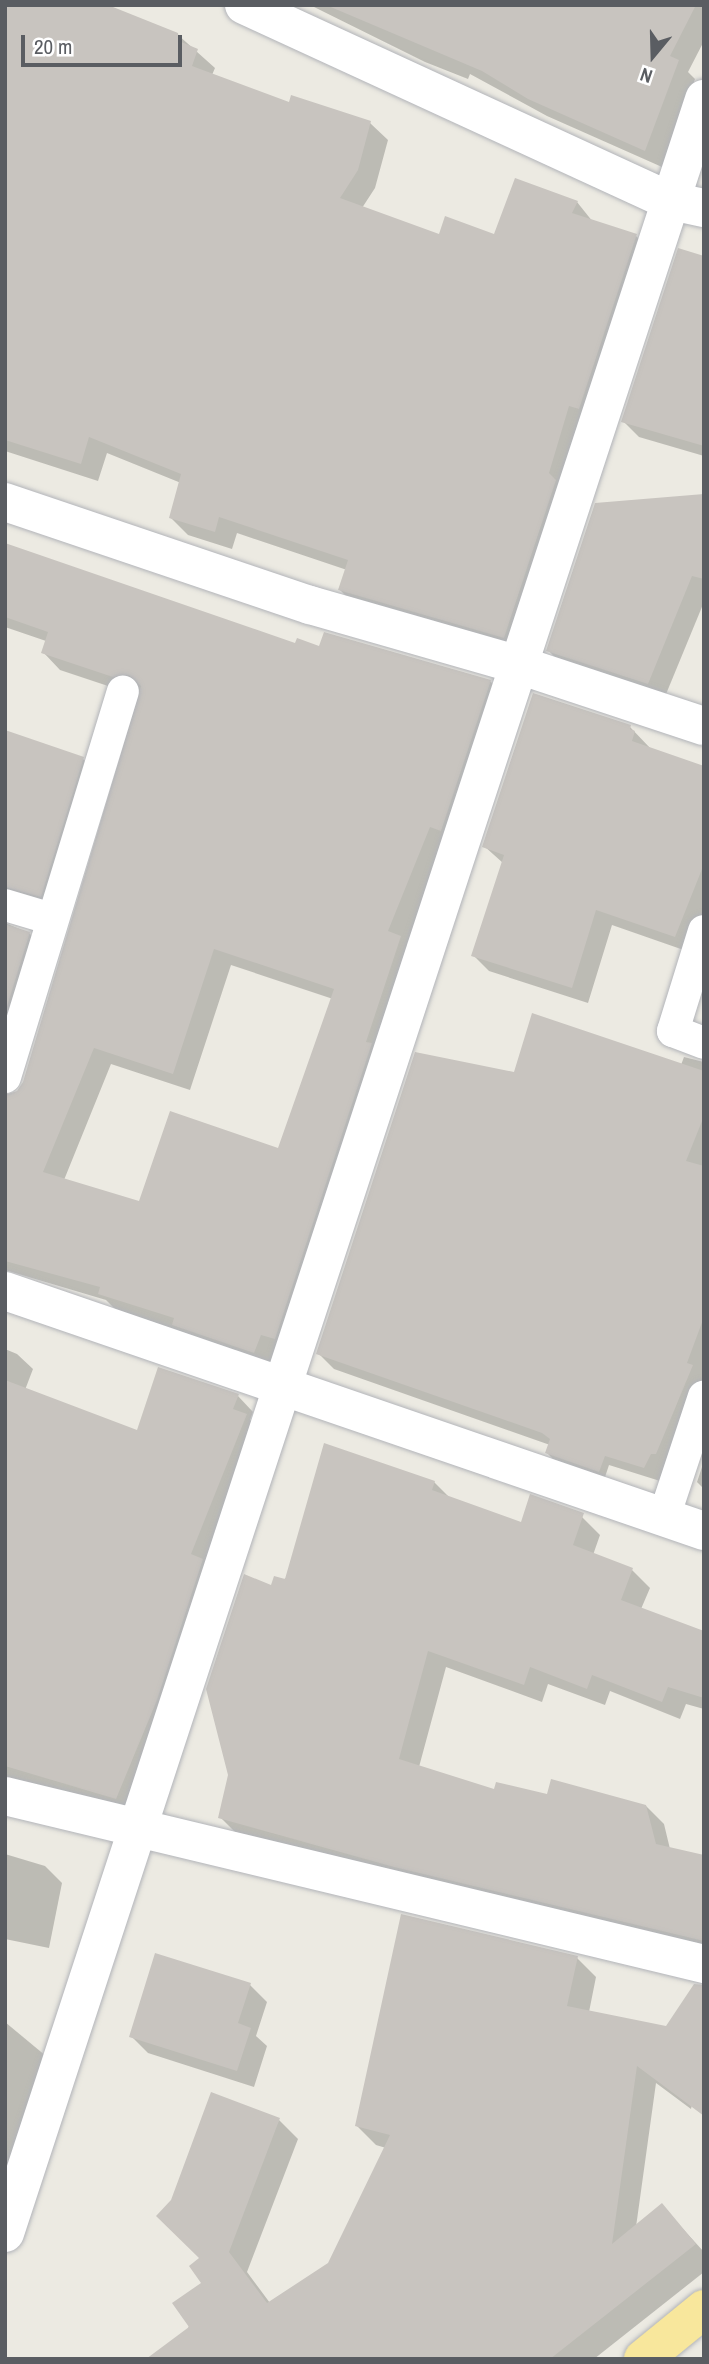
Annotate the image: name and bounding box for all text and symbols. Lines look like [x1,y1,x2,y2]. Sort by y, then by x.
scale bar [24,21,186,65]
north arrow [618,21,688,91]
text: 20 m [34,32,72,61]
text: N [637,62,656,90]

